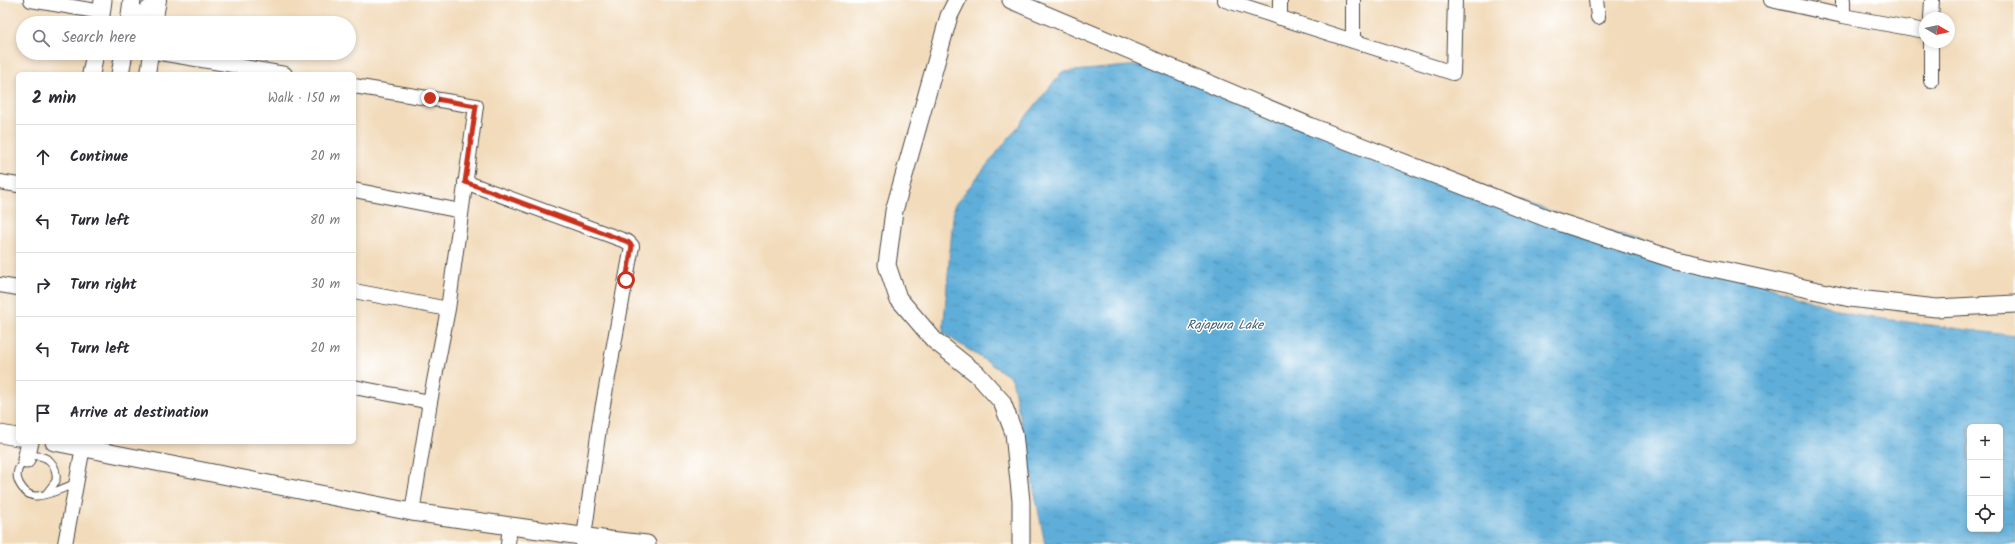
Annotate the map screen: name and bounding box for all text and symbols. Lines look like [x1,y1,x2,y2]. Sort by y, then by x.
north arrow [1919,12,1955,48]
search box [16,16,356,60]
text: Search here [62,26,136,50]
icon: search [30,27,52,49]
text: 2 min [32,85,76,112]
text: Walk · 150 m [268,88,340,109]
route end [421,89,439,107]
text: Continue [70,145,128,169]
icon: ahead [32,146,54,168]
text: 20 m [310,146,340,167]
text: Turn left [70,209,130,233]
icon: left [32,210,54,232]
text: 80 m [310,210,340,231]
route start [617,271,635,289]
text: Turn right [70,273,137,297]
icon: right [32,274,54,296]
text: 30 m [311,274,340,295]
water label: Rajapura Lake [1187,315,1264,336]
text: Turn left [70,337,130,361]
icon: left [32,338,54,360]
text: 20 m [310,338,340,359]
text: Arrive at destination [70,401,209,425]
icon: arrive [32,402,54,424]
map controls [1967,424,2003,532]
button: + [1967,424,2003,460]
button: − [1967,460,2003,496]
button: locate [1967,496,2003,532]

